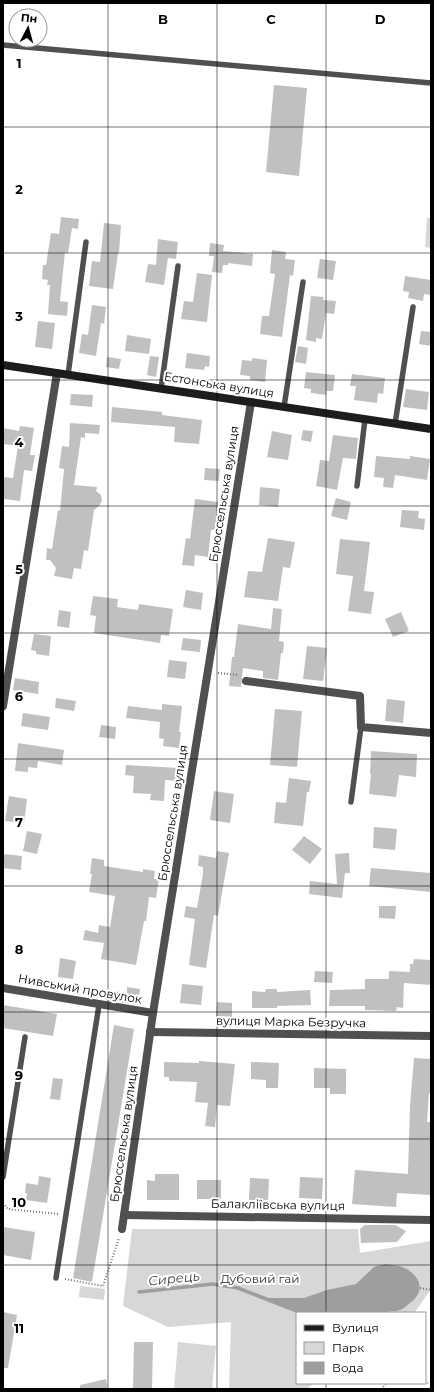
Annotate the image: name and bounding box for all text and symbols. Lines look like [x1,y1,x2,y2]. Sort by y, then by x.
north arrow [8,8,48,48]
text: Пн [20,10,38,26]
text: B [158,11,168,27]
text: C [266,11,276,27]
text: D [375,11,386,27]
text: 1 [16,55,22,71]
text: 2 [15,181,23,197]
text: 3 [14,308,23,324]
street label: Естонська вулиця [163,368,275,401]
street label: Брюссельська вулиця [205,425,242,563]
text: 4 [15,434,24,450]
text: 5 [15,561,23,577]
text: 6 [15,688,24,704]
street label: Брюссельська вулиця [154,744,191,882]
text: 7 [15,814,23,830]
text: 8 [15,941,24,957]
street label: Нивський провулок [17,970,143,1007]
street label: вулиця Марка Безручка [216,1013,366,1030]
street label: Брюссельська вулиця [106,1065,141,1203]
text: 9 [15,1067,23,1083]
text: 10 [12,1194,26,1210]
street label: Балакліївська вулиця [211,1196,345,1213]
water label: Сирець [147,1267,201,1289]
park label: Дубовий гай [220,1271,300,1286]
legend [296,1312,426,1384]
text: 11 [14,1320,24,1336]
text: Вулиця [332,1320,379,1335]
text: Парк [332,1340,364,1355]
text: Вода [332,1360,363,1375]

